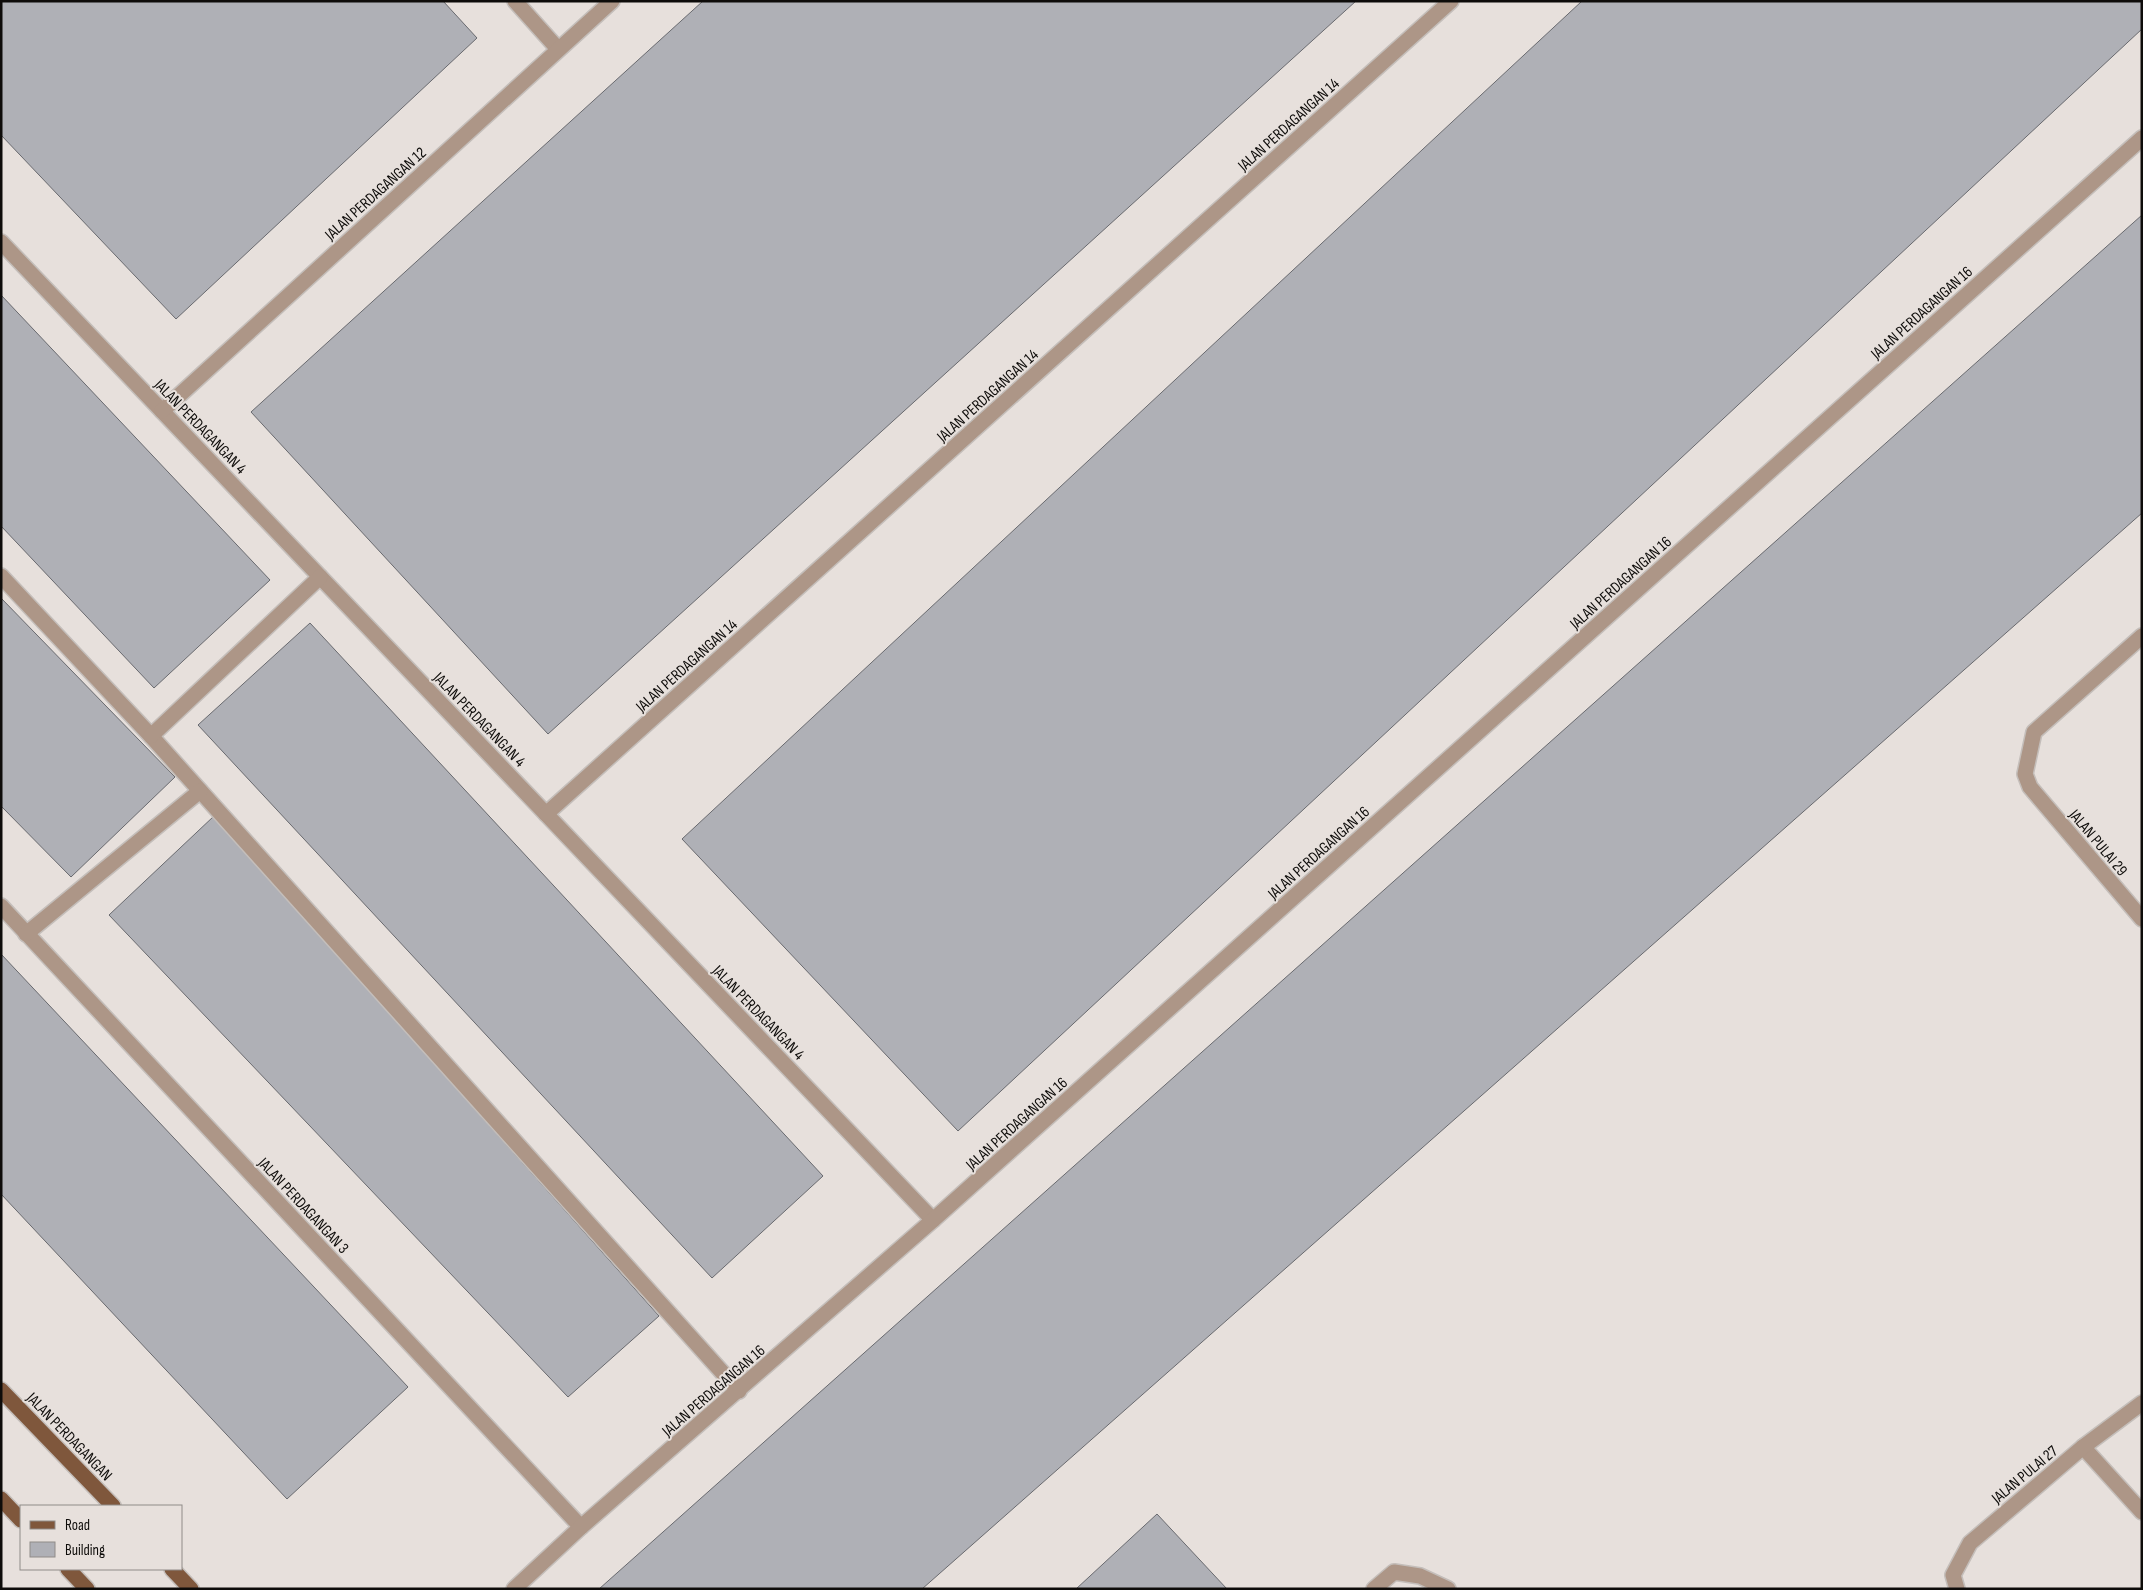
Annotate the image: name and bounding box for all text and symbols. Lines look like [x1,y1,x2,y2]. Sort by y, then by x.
street label: JALAN PERDAGANGAN 14 [1234,74,1344,176]
street label: JALAN PERDAGANGAN 12 [321,144,431,245]
street label: JALAN PERDAGANGAN 16 [1867,263,1977,364]
street label: JALAN PERDAGANGAN 14 [933,345,1043,447]
street label: JALAN PERDAGANGAN 4 [149,375,250,479]
street label: JALAN PERDAGANGAN 16 [1566,533,1676,634]
street label: JALAN PERDAGANGAN 14 [632,615,742,717]
street label: JALAN PERDAGANGAN 4 [428,668,529,772]
street label: JALAN PERDAGANGAN 16 [1264,803,1374,904]
street label: JALAN PULAI 29 [2064,805,2131,880]
street label: JALAN PERDAGANGAN 4 [707,961,808,1065]
street label: JALAN PERDAGANGAN 16 [962,1074,1072,1175]
street label: JALAN PERDAGANGAN 3 [253,1153,352,1258]
street label: JALAN PERDAGANGAN 16 [658,1341,769,1442]
street label: JALAN PERDAGANGAN [21,1388,116,1485]
street label: JALAN PULAI 27 [1987,1442,2062,1509]
legend [20,1505,182,1570]
text: Road [65,1516,90,1535]
text: Building [65,1541,105,1560]

